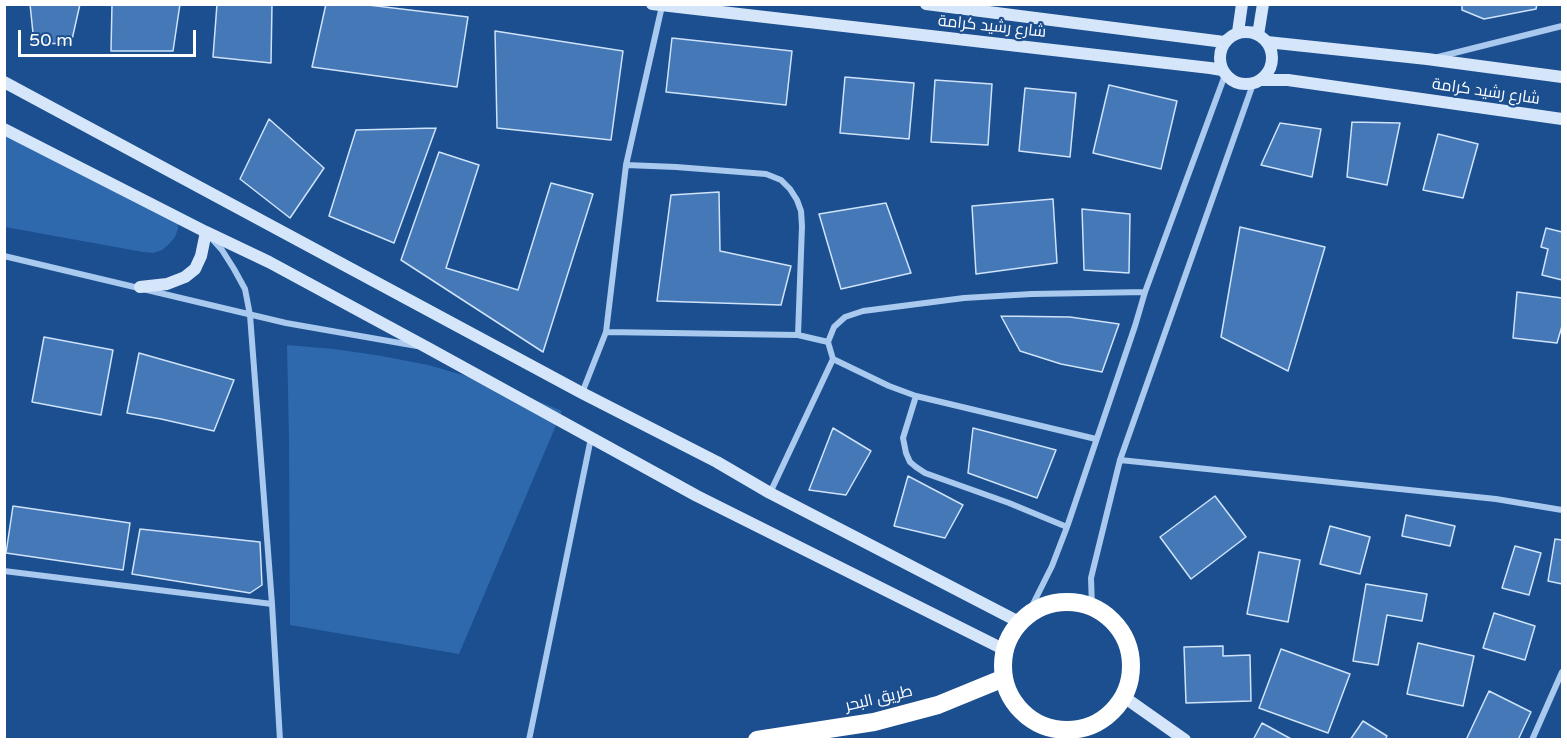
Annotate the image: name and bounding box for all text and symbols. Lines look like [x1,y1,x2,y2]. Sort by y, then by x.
street label: شارع رشيد كرامة [937,12,1047,42]
scale bar [21,18,200,56]
text: 50 m [29,29,73,51]
street label: شارع رشيد كرامة [1431,75,1541,109]
street label: طريق البحر [843,682,915,716]

